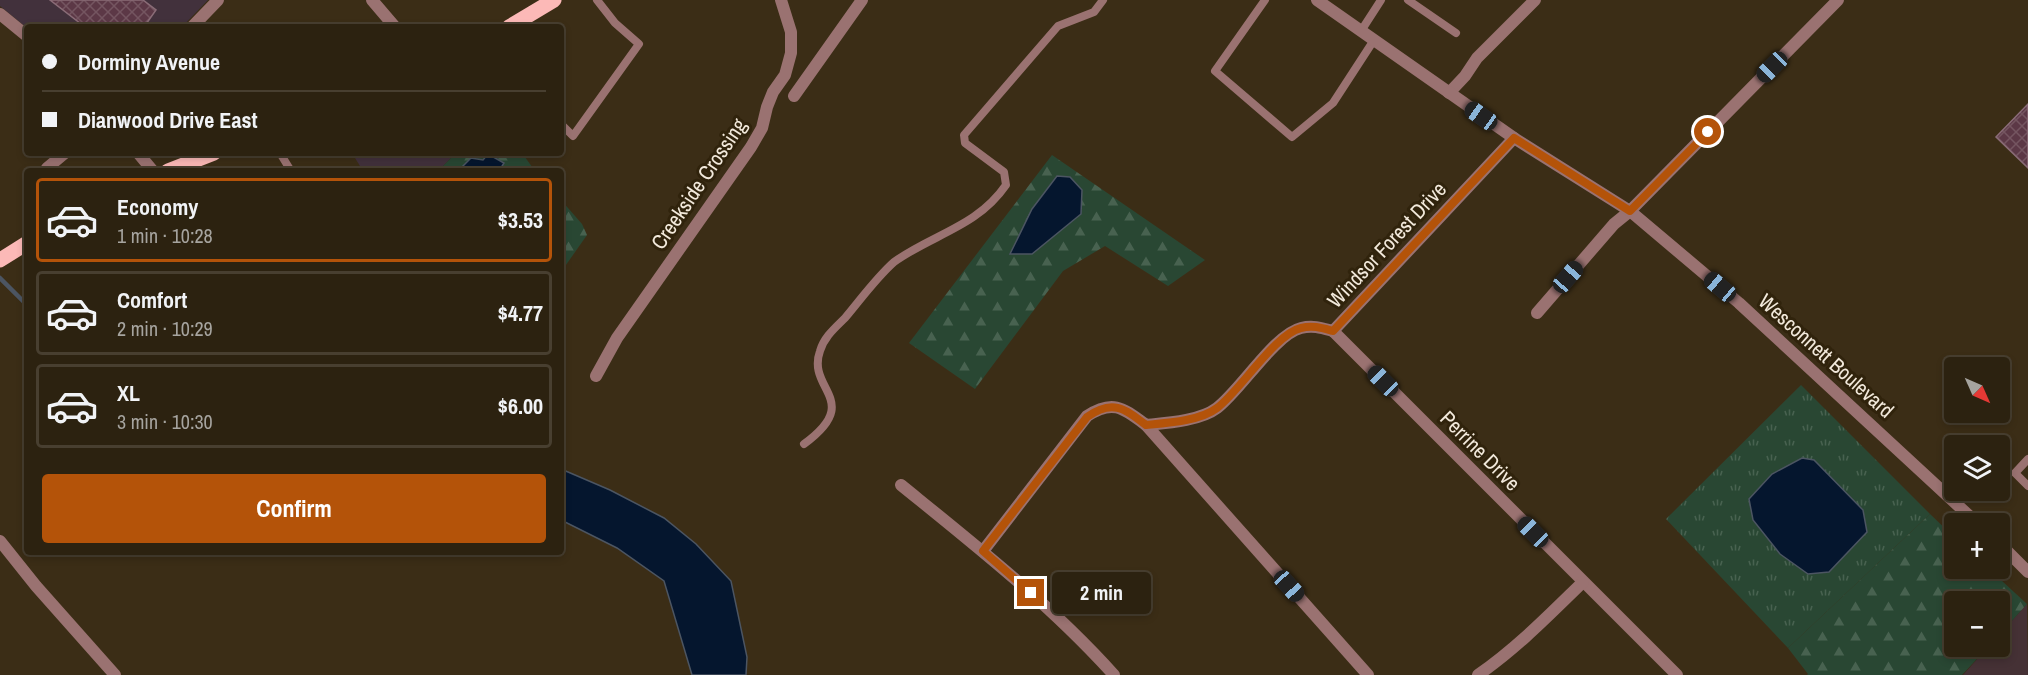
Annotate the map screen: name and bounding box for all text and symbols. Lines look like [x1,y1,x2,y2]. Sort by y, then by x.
text: Dorminy Avenue [78,47,220,77]
car [1753,48,1791,86]
car [1461,98,1501,134]
text: Dianwood Drive East [78,105,257,135]
street label: Creekside Crossing [644,112,753,255]
route start [1694,118,1721,145]
street label: Windsor Forest Drive [1321,175,1453,314]
text: Economy [117,192,198,222]
icon: car [45,193,99,247]
text: $3.53 [498,205,543,235]
text: 1 min · 10:28 [117,222,213,249]
car [1549,258,1587,296]
car [1700,269,1740,305]
text: Comfort [117,285,187,315]
icon: car [45,286,99,340]
street label: Wesconnett Boulevard [1752,287,1900,424]
text: $4.77 [498,298,543,328]
text: 2 min · 10:29 [117,315,213,342]
north arrow [1944,357,2010,423]
map controls [1944,357,2010,657]
car [1364,362,1402,400]
text: XL [117,378,140,408]
icon: car [45,379,99,433]
text: $6.00 [498,391,543,421]
street label: Perrine Drive [1434,404,1527,497]
text: 3 min · 10:30 [117,408,213,435]
button: layers [1944,435,2010,501]
button: Confirm [42,474,546,543]
car [1514,513,1552,551]
button: + [1944,513,2010,579]
car [1270,567,1308,605]
callout: 2 min [1052,572,1151,614]
route end [1017,579,1044,606]
text: 2 min [1080,579,1123,606]
button: − [1944,591,2010,657]

